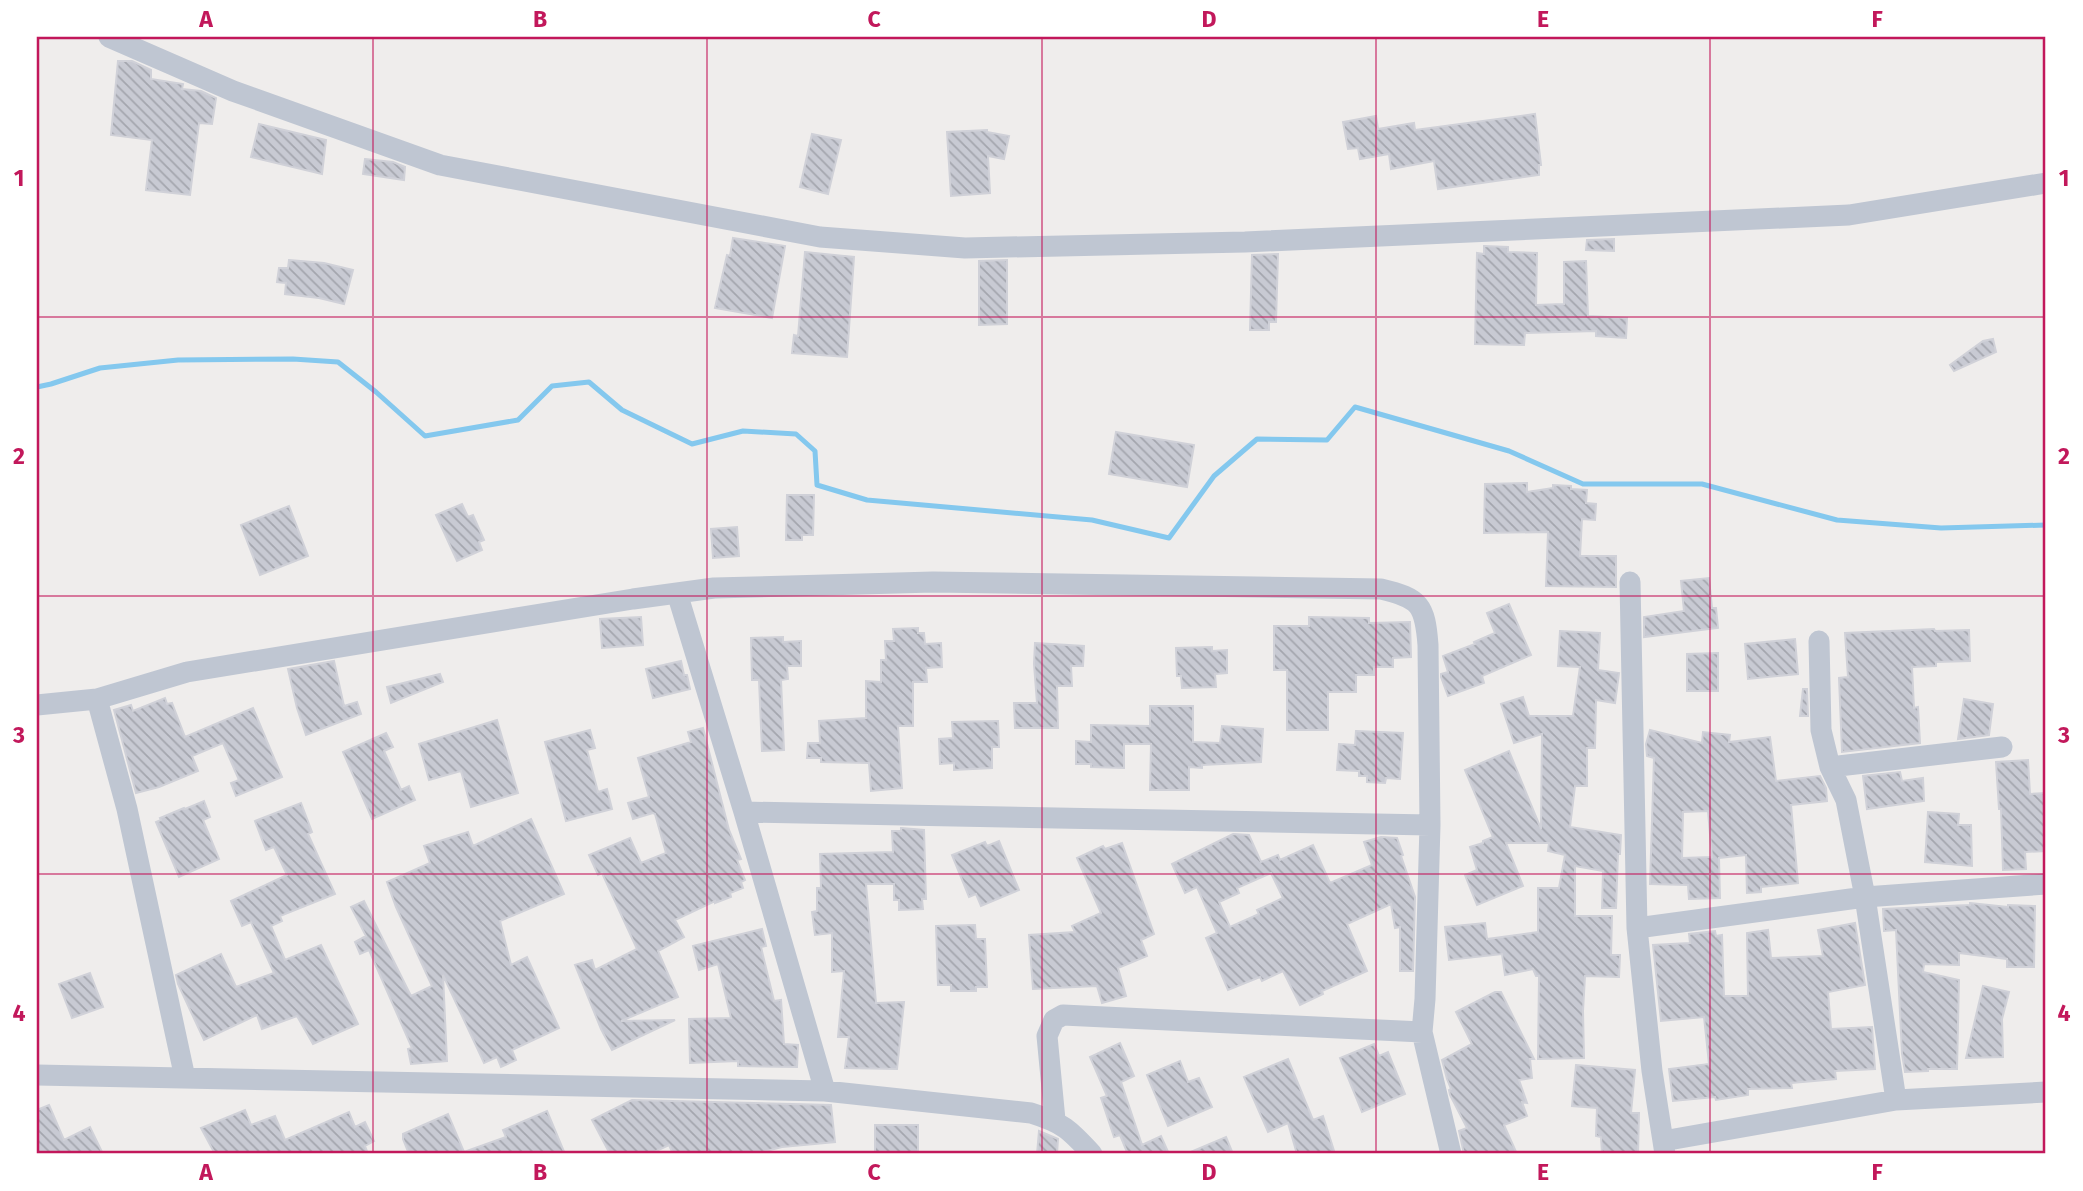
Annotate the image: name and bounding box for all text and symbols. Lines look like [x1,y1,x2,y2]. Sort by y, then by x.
text: A [198,5,213,33]
text: B [533,5,547,33]
text: C [867,5,881,33]
text: D [1202,5,1217,33]
text: E [1537,5,1549,33]
text: F [1871,5,1883,33]
text: 1 [14,164,24,192]
text: 1 [2059,164,2069,192]
text: 2 [13,442,25,470]
text: 2 [2058,442,2070,470]
text: 3 [12,721,25,749]
text: 3 [2057,721,2070,749]
text: 4 [13,999,26,1027]
text: 4 [2058,999,2071,1027]
text: A [198,1158,213,1186]
text: B [533,1158,547,1186]
text: C [867,1158,881,1186]
text: D [1202,1158,1217,1186]
text: E [1537,1158,1549,1186]
text: F [1871,1158,1883,1186]

